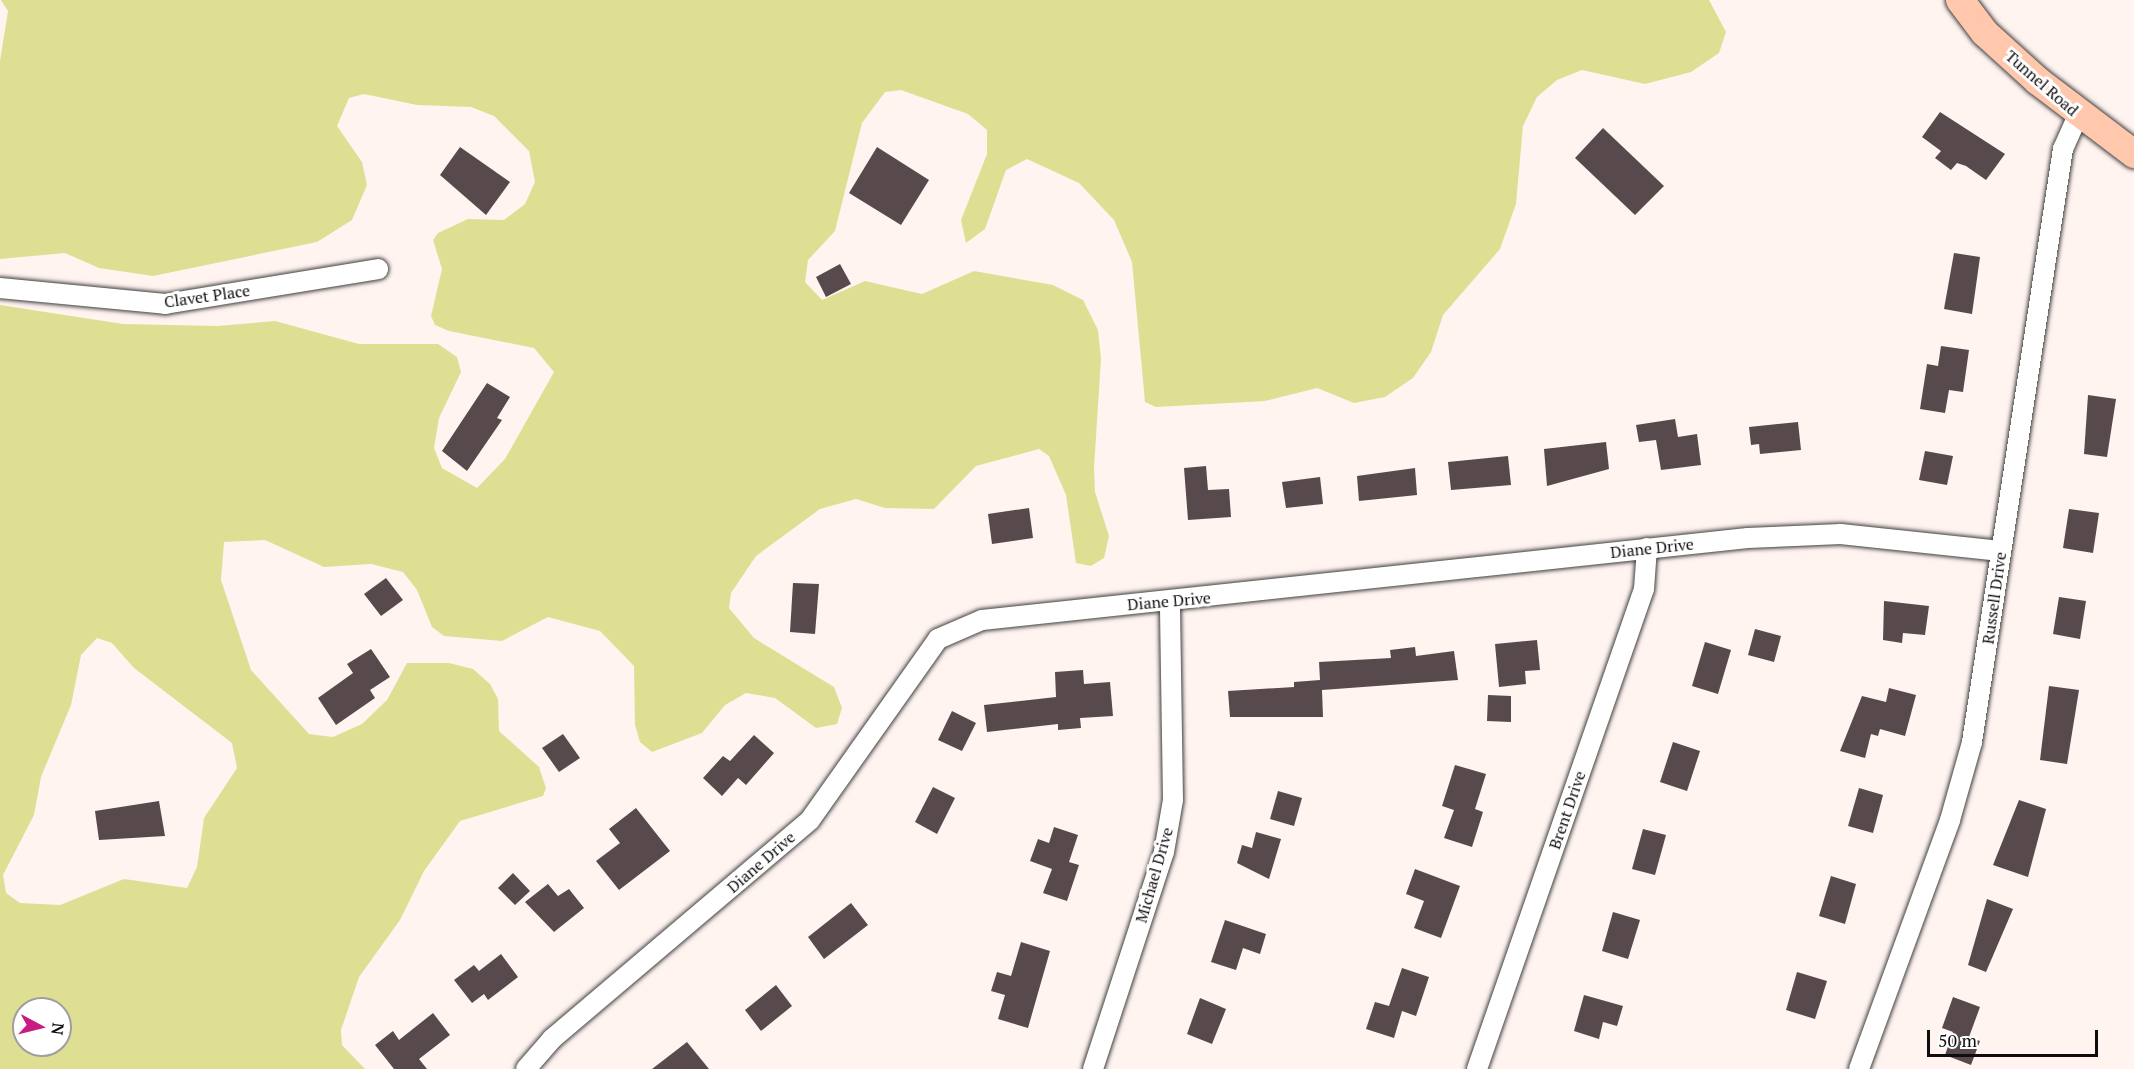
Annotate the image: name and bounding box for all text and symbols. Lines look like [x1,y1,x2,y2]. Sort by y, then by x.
street label: Tunnel Road [2002,46,2082,120]
street label: Clavet Place [163,280,251,312]
street label: Diane Drive [1609,534,1695,562]
street label: Russell Drive [1978,551,2010,645]
street label: Diane Drive [1126,588,1212,614]
street label: Brent Drive [1545,768,1589,852]
street label: Michael Drive [1131,825,1177,925]
street label: Diane Drive [723,827,799,897]
north arrow [12,997,72,1057]
scale bar [1930,1018,2101,1056]
text: N [46,1022,70,1036]
text: 50 m [1938,1028,1977,1052]

